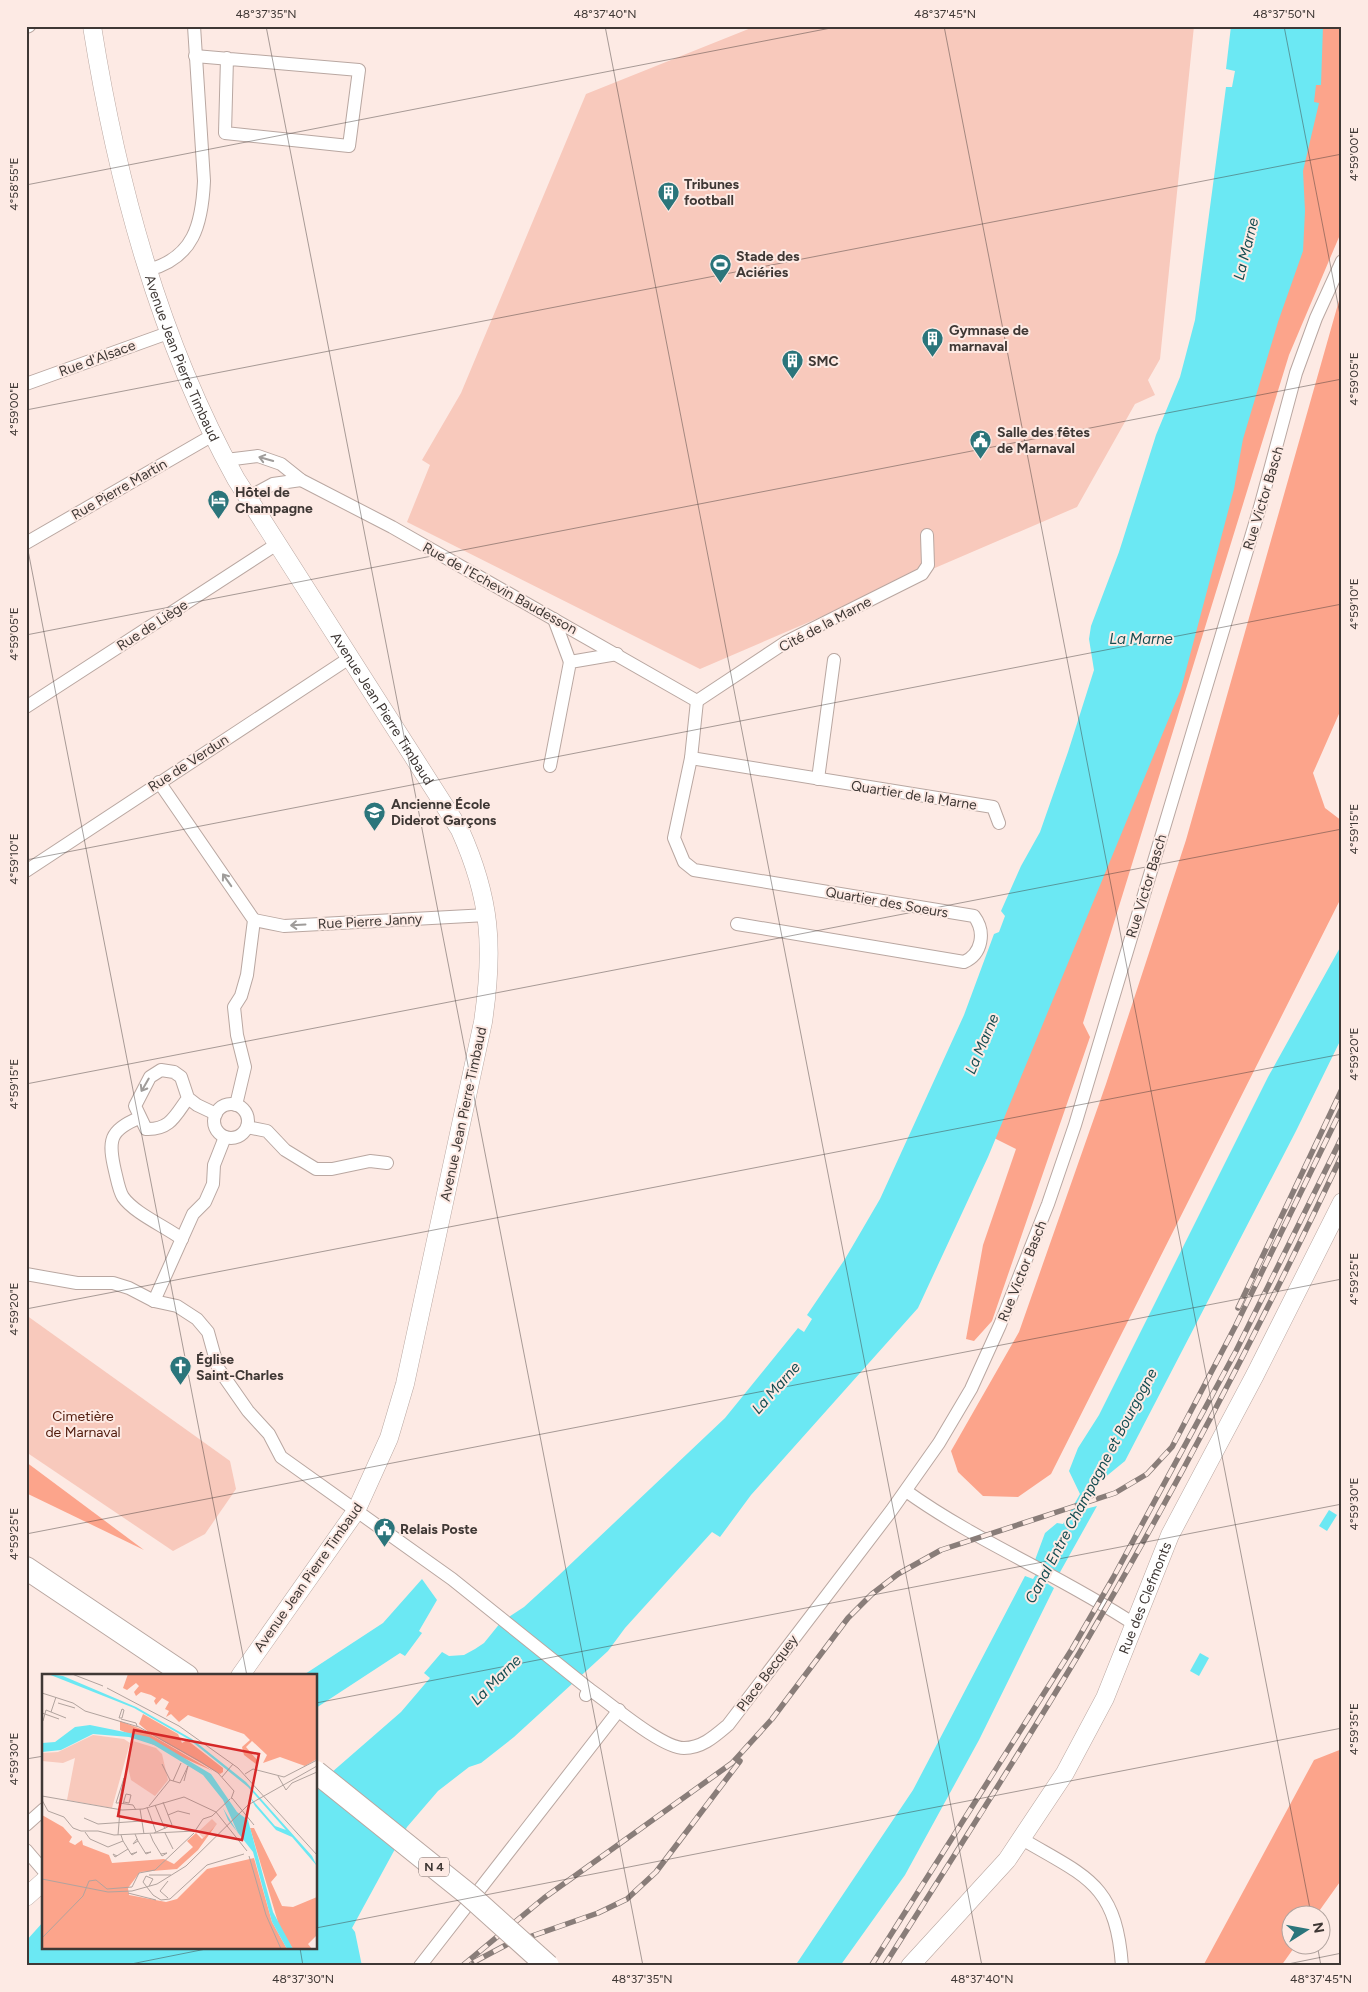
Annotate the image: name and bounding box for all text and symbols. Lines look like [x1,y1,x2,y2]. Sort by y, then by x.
text: 48°37'35"N [235,7,297,21]
text: 48°37'40"N [574,7,636,21]
text: 48°37'45"N [914,7,976,21]
text: 48°37'50"N [1253,7,1315,21]
text: 4°59'00"E [1347,127,1361,181]
text: 4°58'55"E [7,157,21,211]
place label: Tribunes football [684,176,740,209]
building icon: Tribunes football [656,180,680,211]
water label: La Marne [1230,216,1262,282]
place label: Stade des Aciéries [736,248,800,281]
sports icon: Stade des Aciéries [708,252,732,283]
street label: Avenue Jean Pierre Timbaud [141,273,223,444]
place label: Gymnase de marnaval [949,322,1029,355]
building icon: Gymnase de marnaval [921,326,945,357]
street label: Rue d'Alsace [57,337,138,380]
building icon: SMC [780,349,804,380]
text: 4°59'05"E [1347,352,1361,406]
place label: SMC [808,353,839,370]
text: 4°59'00"E [7,382,21,436]
place label: Salle des fêtes de Marnaval [997,424,1090,457]
public building icon: Salle des fêtes de Marnaval [969,428,993,459]
street label: Rue Victor Basch [1240,444,1287,552]
one-way arrow [259,453,275,463]
street label: Rue Pierre Martin [69,455,170,524]
place label: Hôtel de Champagne [235,484,313,517]
hotel icon: Hôtel de Champagne [207,488,231,519]
street label: Rue de l'Echevin Baudesson [419,539,580,638]
text: 4°59'10"E [1347,578,1361,630]
street label: Cité de la Marne [776,593,875,656]
street label: Rue de Liège [114,596,191,655]
text: 4°59'05"E [7,607,21,661]
street label: Avenue Jean Pierre Timbaud [327,629,437,788]
water label: La Marne [1109,630,1173,648]
street label: Rue de Verdun [145,731,232,796]
street label: Quartier de la Marne [850,777,978,814]
place label: Ancienne École Diderot Garçons [391,796,497,829]
school or university icon: Ancienne École Diderot Garçons [363,800,387,831]
text: 4°59'15"E [1347,804,1361,854]
street label: Rue Victor Basch [1123,832,1170,940]
text: 4°59'10"E [7,833,21,885]
one-way arrow [222,873,232,887]
street label: Quartier des Soeurs [824,883,950,922]
street label: Rue Pierre Janny [317,910,423,933]
one-way arrow [291,921,307,930]
water label: La Marne [961,1011,1003,1077]
street label: Avenue Jean Pierre Timbaud [437,1025,490,1203]
text: 4°59'20"E [1347,1027,1361,1081]
text: 4°59'15"E [7,1059,21,1109]
one-way arrow [140,1078,150,1092]
street label: Rue Victor Basch [994,1218,1051,1324]
text: 4°59'25"E [1347,1253,1361,1305]
text: 4°59'20"E [7,1282,21,1336]
place label: Église Saint-Charles [196,1351,284,1384]
church icon: Église Saint-Charles [168,1355,192,1386]
water label: La Marne [748,1358,804,1418]
water label: Canal Entre Champagne et Bourgogne [1021,1366,1161,1606]
park label: Cimetière de Marnaval [45,1408,121,1441]
text: 4°59'30"E [1347,1477,1361,1531]
street label: Avenue Jean Pierre Timbaud [250,1500,366,1655]
text: 4°59'25"E [7,1508,21,1560]
public building icon: Relais Poste [372,1517,396,1548]
place label: Relais Poste [400,1521,478,1538]
street label: Rue des Clefmonts [1115,1540,1175,1657]
street label: Place Becquey [733,1631,802,1715]
water label: La Marne [467,1651,525,1709]
inset map [42,1674,318,1950]
text: 4°59'35"E [1347,1703,1361,1755]
text: 4°59'30"E [7,1732,21,1786]
road number: N 4 [419,1858,449,1876]
north arrow [1280,1904,1330,1954]
text: N [1309,1921,1328,1935]
text: 48°37'30"N [272,1972,334,1986]
text: 48°37'35"N [611,1972,673,1986]
text: 48°37'40"N [951,1972,1013,1986]
text: 48°37'45"N [1290,1972,1352,1986]

